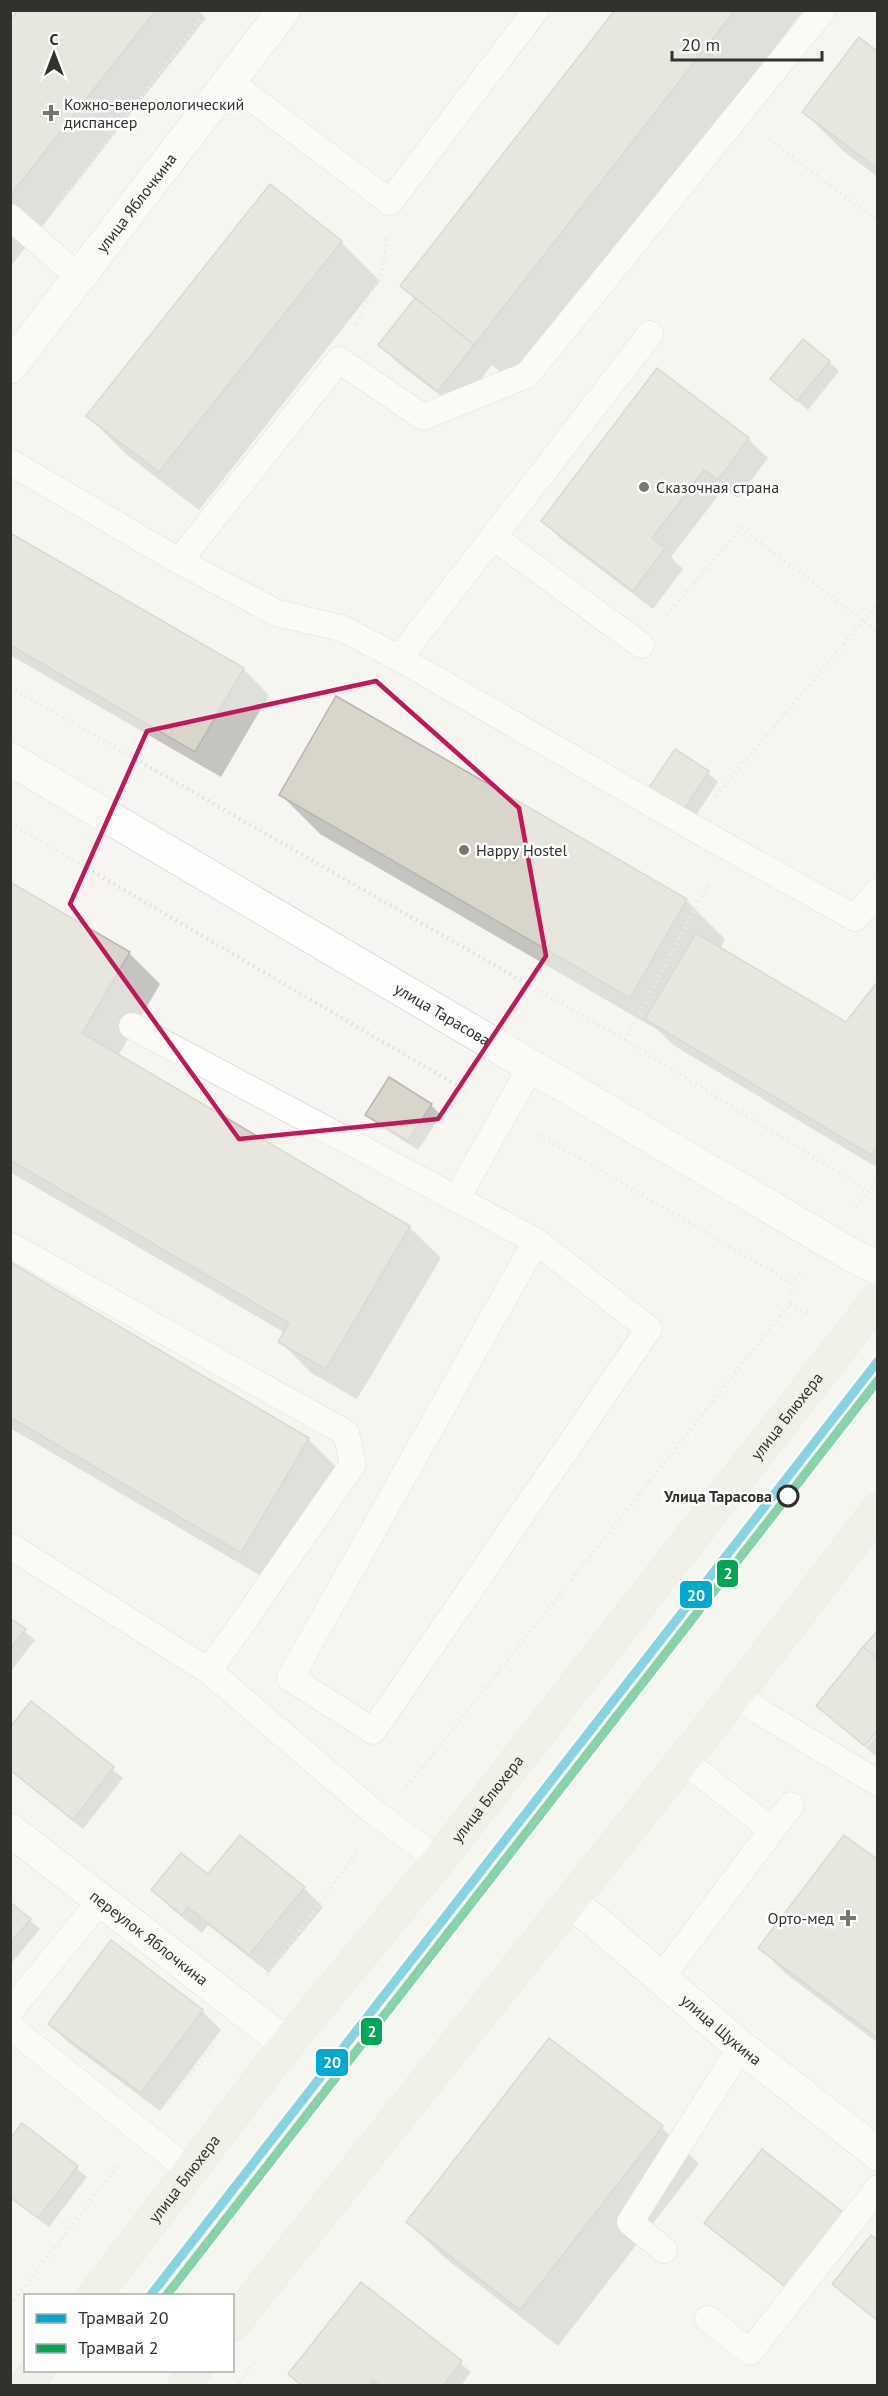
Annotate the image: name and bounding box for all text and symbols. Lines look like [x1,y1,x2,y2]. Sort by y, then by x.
north arrow [24,24,84,84]
scale bar [672,24,822,62]
text: С [50,29,59,49]
text: 20 m [681,33,720,56]
place label: Кожно-венерологический диспансер [64,94,244,132]
marker: Кожно-венерологический диспансер [42,104,60,122]
street label: улица Яблочкина [92,149,181,257]
place label: Сказочная страна [656,477,779,497]
marker: Сказочная страна [637,480,651,494]
place label: Happy Hostel [476,840,567,860]
marker: Happy Hostel [457,843,471,857]
street label: улица Тарасова [391,978,494,1050]
street label: улица Блюхера [746,1368,827,1464]
marker: Улица Тарасова [777,1485,799,1507]
place label: Улица Тарасова [663,1486,772,1506]
line badge: 2 [716,1559,739,1588]
text: 2 [723,1563,733,1583]
line badge: 20 [679,1580,713,1609]
text: 20 [687,1585,705,1605]
street label: улица Блюхера [447,1751,527,1846]
street label: переулок Яблочкина [86,1886,212,1990]
place label: Орто-мед [767,1908,834,1928]
marker: Орто-мед [839,1909,857,1927]
street label: улица Щукина [677,1990,766,2069]
line badge: 2 [360,2017,383,2046]
text: 2 [367,2021,377,2041]
line badge: 20 [315,2048,349,2077]
text: 20 [323,2052,341,2072]
street label: улица Блюхера [144,2130,224,2227]
legend [24,2294,234,2372]
text: Трамвай 20 [78,2306,169,2329]
text: Трамвай 2 [78,2336,159,2359]

